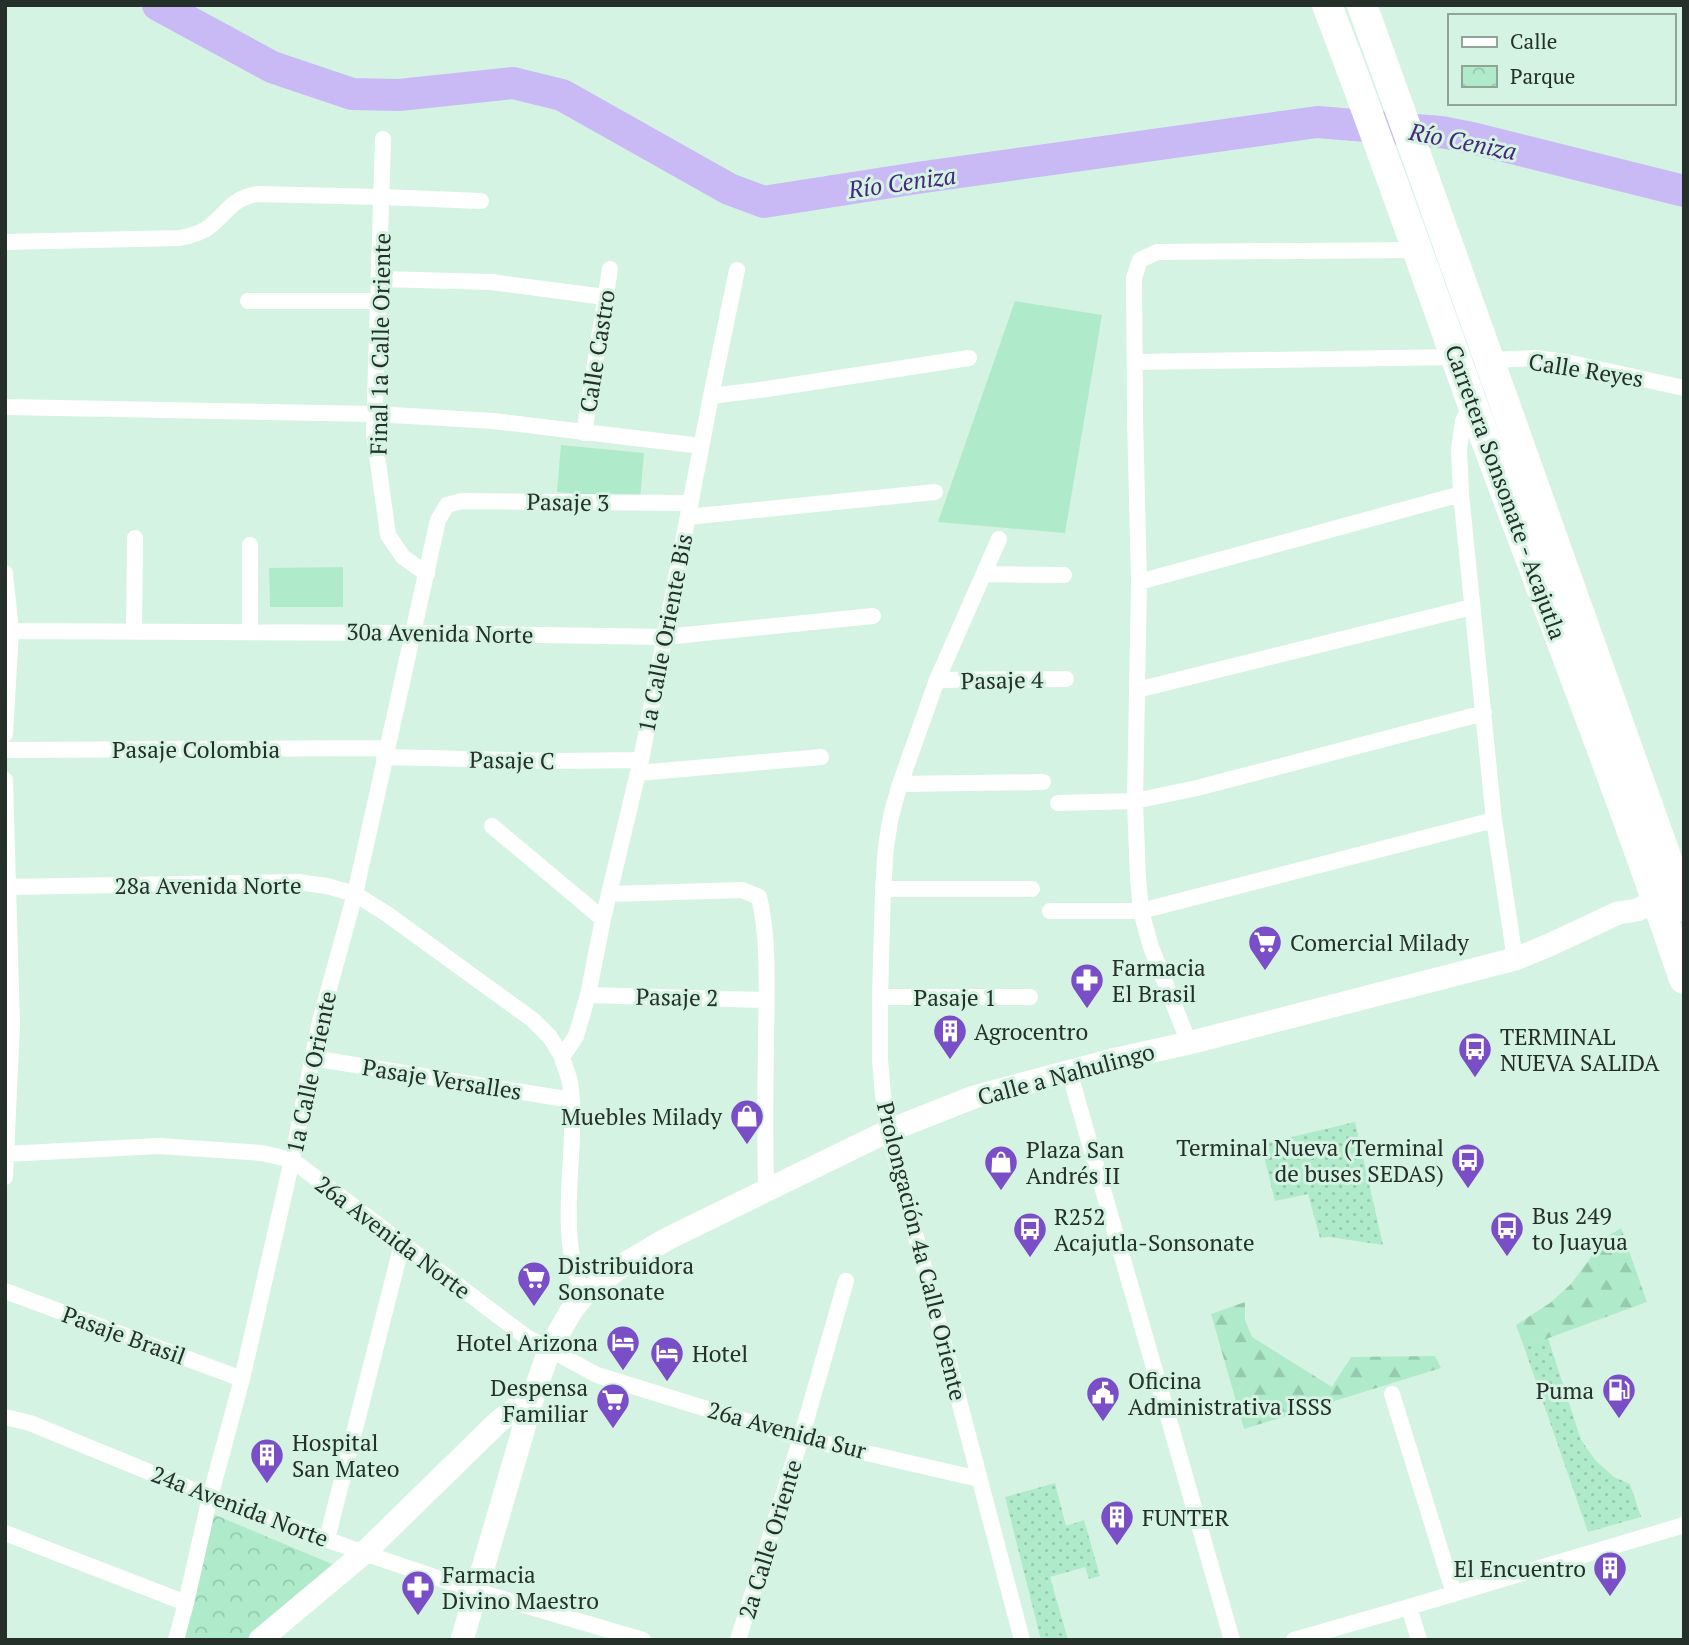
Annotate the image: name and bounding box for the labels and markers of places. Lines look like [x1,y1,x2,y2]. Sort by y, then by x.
supermarket icon: Comercial Milady [1246,923,1284,972]
place label: Comercial Milady [1290,927,1469,958]
place label: Farmacia El Brasil [1112,952,1206,1009]
pharmacy icon: Farmacia El Brasil [1068,961,1106,1010]
building icon: Agrocentro [931,1012,969,1061]
place label: Agrocentro [974,1016,1088,1047]
place label: TERMINAL NUEVA SALIDA [1500,1021,1660,1078]
bus stop icon: TERMINAL NUEVA SALIDA [1456,1030,1494,1079]
shop icon: Muebles Milady [728,1097,766,1146]
place label: Muebles Milady [561,1101,722,1132]
place label: Terminal Nueva (Terminal de buses SEDAS) [1176,1132,1444,1189]
place label: Plaza San Andrés II [1026,1134,1125,1191]
bus stop icon: Terminal Nueva (Terminal de buses SEDAS) [1449,1141,1487,1190]
shop icon: Plaza San Andrés II [982,1143,1020,1192]
place label: Bus 249 to Juayua [1532,1200,1628,1257]
place label: R252 Acajutla-Sonsonate [1054,1201,1255,1258]
bus stop icon: Bus 249 to Juayua [1488,1209,1526,1258]
bus stop icon: R252 Acajutla-Sonsonate [1011,1210,1049,1259]
place label: Distribuidora Sonsonate [558,1250,694,1307]
supermarket icon: Distribuidora Sonsonate [515,1259,553,1308]
hotel icon: Hotel Arizona [604,1323,642,1372]
place label: Hotel Arizona [456,1327,598,1358]
hotel icon: Hotel [648,1334,686,1383]
place label: Hotel [692,1338,748,1369]
place label: Oficina Administrativa ISSS [1128,1365,1332,1422]
fuel station icon: Puma [1600,1371,1638,1420]
place label: Despensa Familiar [490,1372,588,1429]
public building icon: Oficina Administrativa ISSS [1084,1374,1122,1423]
place label: Puma [1536,1375,1594,1406]
supermarket icon: Despensa Familiar [594,1381,632,1430]
place label: Hospital San Mateo [292,1427,400,1484]
building icon: Hospital San Mateo [248,1436,286,1485]
building icon: FUNTER [1098,1498,1136,1547]
place label: FUNTER [1142,1502,1229,1533]
building icon: El Encuentro [1591,1549,1629,1598]
place label: El Encuentro [1454,1553,1586,1584]
place label: Farmacia Divino Maestro [442,1559,599,1616]
pharmacy icon: Farmacia Divino Maestro [399,1568,437,1617]

